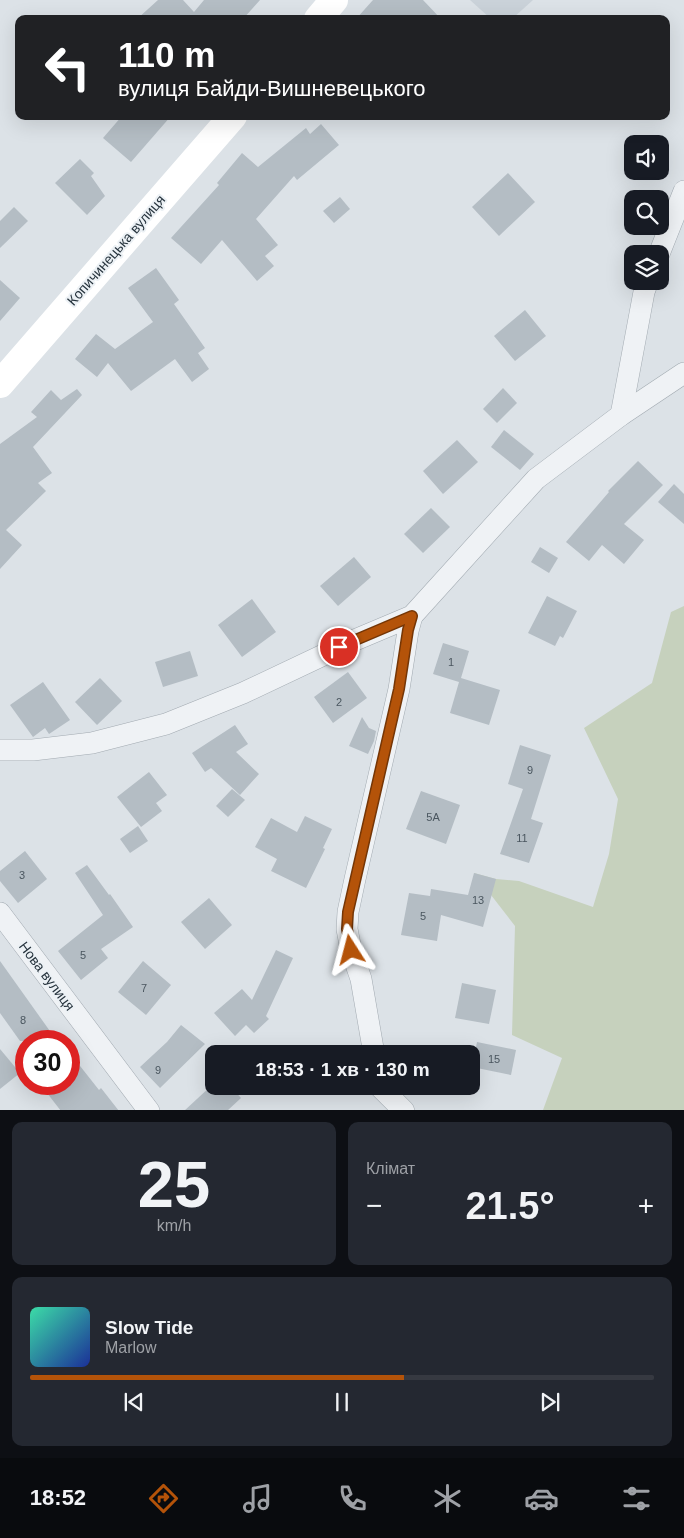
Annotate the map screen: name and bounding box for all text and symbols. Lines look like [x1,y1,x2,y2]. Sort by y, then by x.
icon: left [35,35,100,100]
text: 110 m [118,35,215,74]
text: вулиця Байди-Вишневецького [118,76,426,101]
map controls [624,135,669,290]
button: sound [624,135,669,180]
button: search [624,190,669,235]
street label: Копичинецька вулиця [64,192,168,308]
button: layers [624,245,669,290]
pin [318,626,360,668]
icon: arrive [325,633,353,661]
house number: 1 [448,656,454,668]
house number: 2 [336,696,342,708]
house number: 9 [527,764,533,776]
house number: 5А [426,811,440,823]
house number: 11 [516,832,528,844]
house number: 3 [19,869,25,881]
house number: 13 [472,894,484,906]
house number: 5 [420,910,426,922]
position arrow [324,923,376,975]
street label: Нова вулиця [16,938,78,1014]
house number: 5 [80,949,86,961]
house number: 7 [141,982,147,994]
house number: 8 [20,1014,26,1026]
speed limit sign: 30 [15,1030,80,1095]
house number: 15 [488,1053,500,1065]
text: 18:53 · 1 хв · 130 m [255,1059,430,1080]
house number: 9 [155,1064,161,1076]
text: 25 [138,1148,210,1221]
text: Клімат [366,1160,415,1177]
text: 21.5° [465,1185,555,1227]
text: − [366,1190,382,1221]
text: + [638,1190,654,1221]
text: km/h [157,1217,191,1234]
text: Slow Tide [105,1317,193,1338]
text: Marlow [105,1339,157,1356]
icon: previous [120,1388,148,1416]
icon: pause [328,1388,356,1416]
icon: next [536,1388,564,1416]
icon: directions [146,1481,181,1516]
icon: music [240,1481,275,1516]
icon: phone [335,1481,370,1516]
icon: climate [430,1481,465,1516]
icon: car [524,1481,559,1516]
icon: filters [619,1481,654,1516]
text: 18:52 [30,1485,86,1510]

